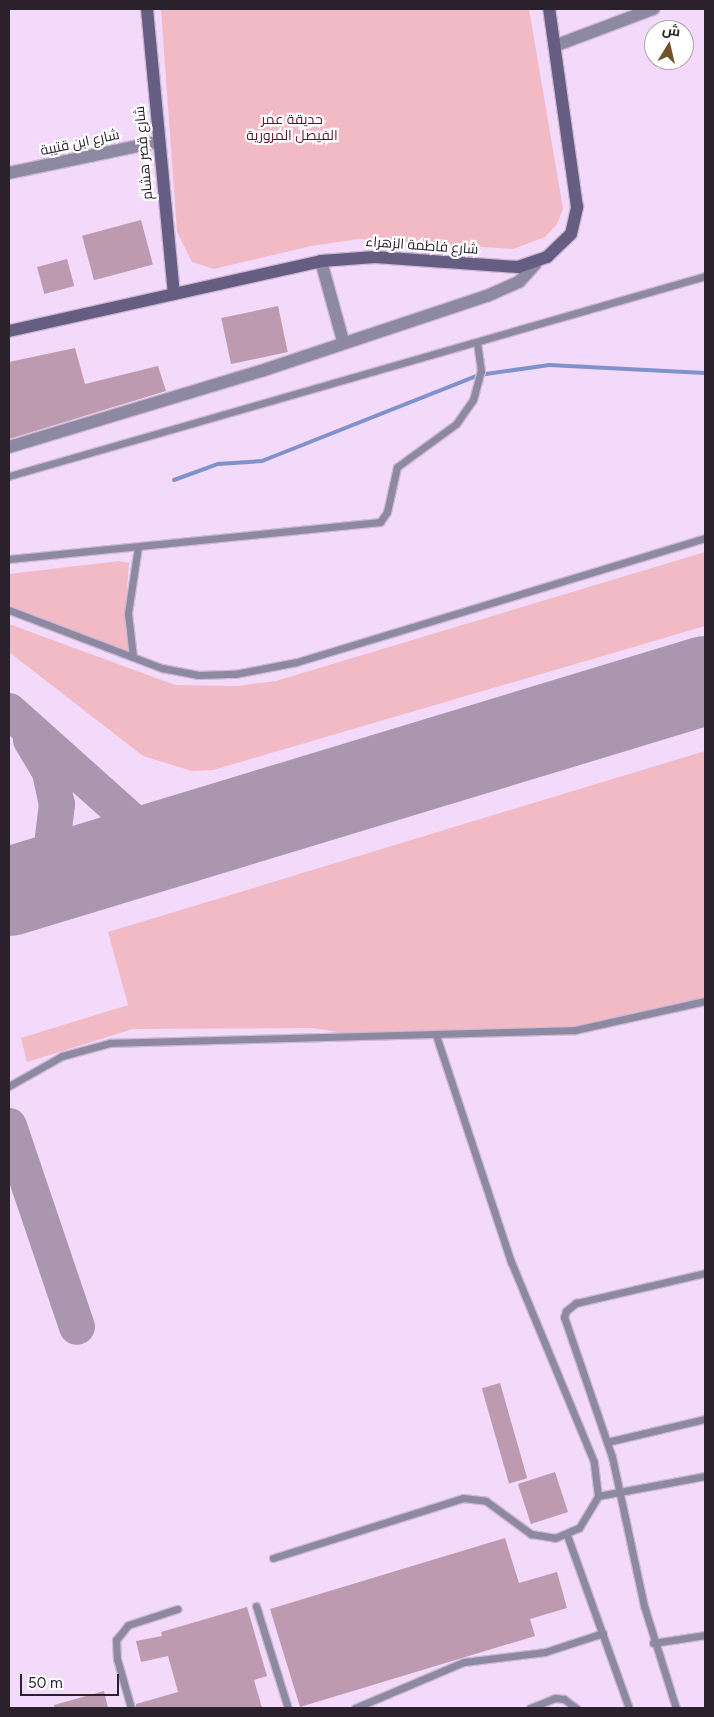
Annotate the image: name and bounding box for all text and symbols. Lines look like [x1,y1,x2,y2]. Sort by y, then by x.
north arrow [644,20,694,70]
text: ش [661,21,681,40]
street label: شارع قصر هشام [132,105,156,201]
park label: حديقة عمر الفيصل المرورية [246,112,338,144]
street label: شارع ابن قتيبة [39,126,121,160]
street label: شارع فاطمة الزهراء [365,234,479,258]
scale bar [22,1664,121,1696]
text: 50 m [28,1674,63,1692]

